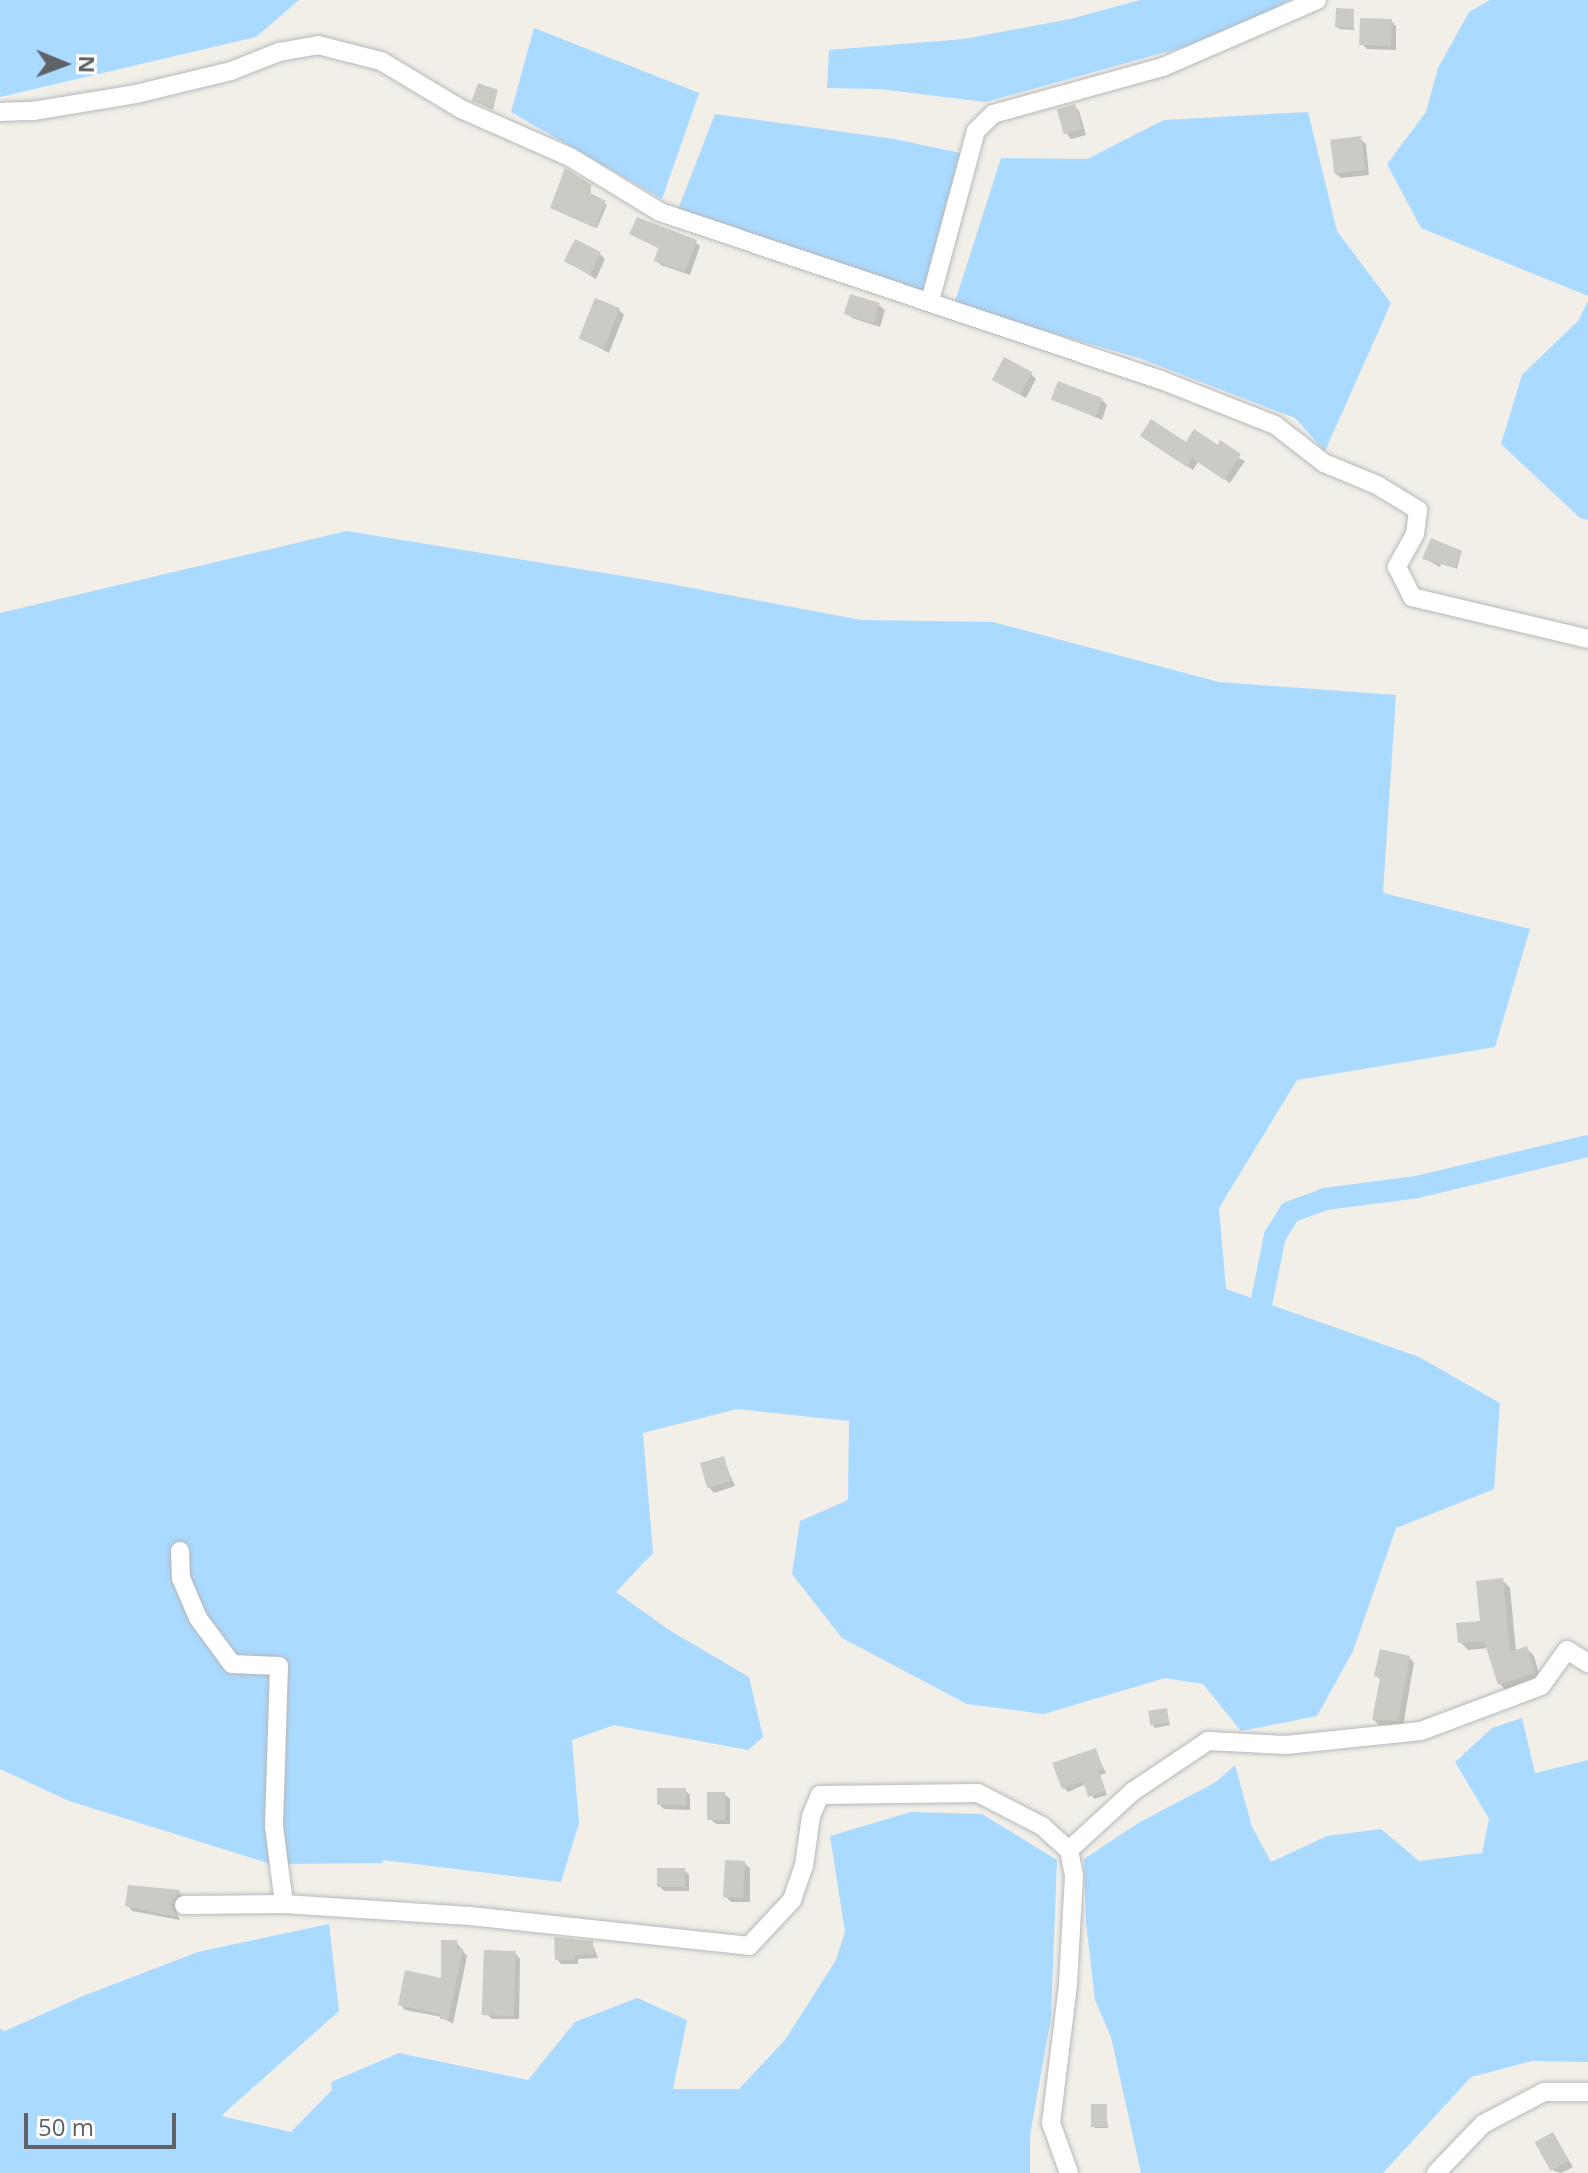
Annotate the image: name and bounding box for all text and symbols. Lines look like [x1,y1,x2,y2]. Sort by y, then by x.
north arrow [24,24,104,104]
text: N [73,55,103,74]
scale bar [28,2097,180,2147]
text: 50 m [38,2110,94,2143]

